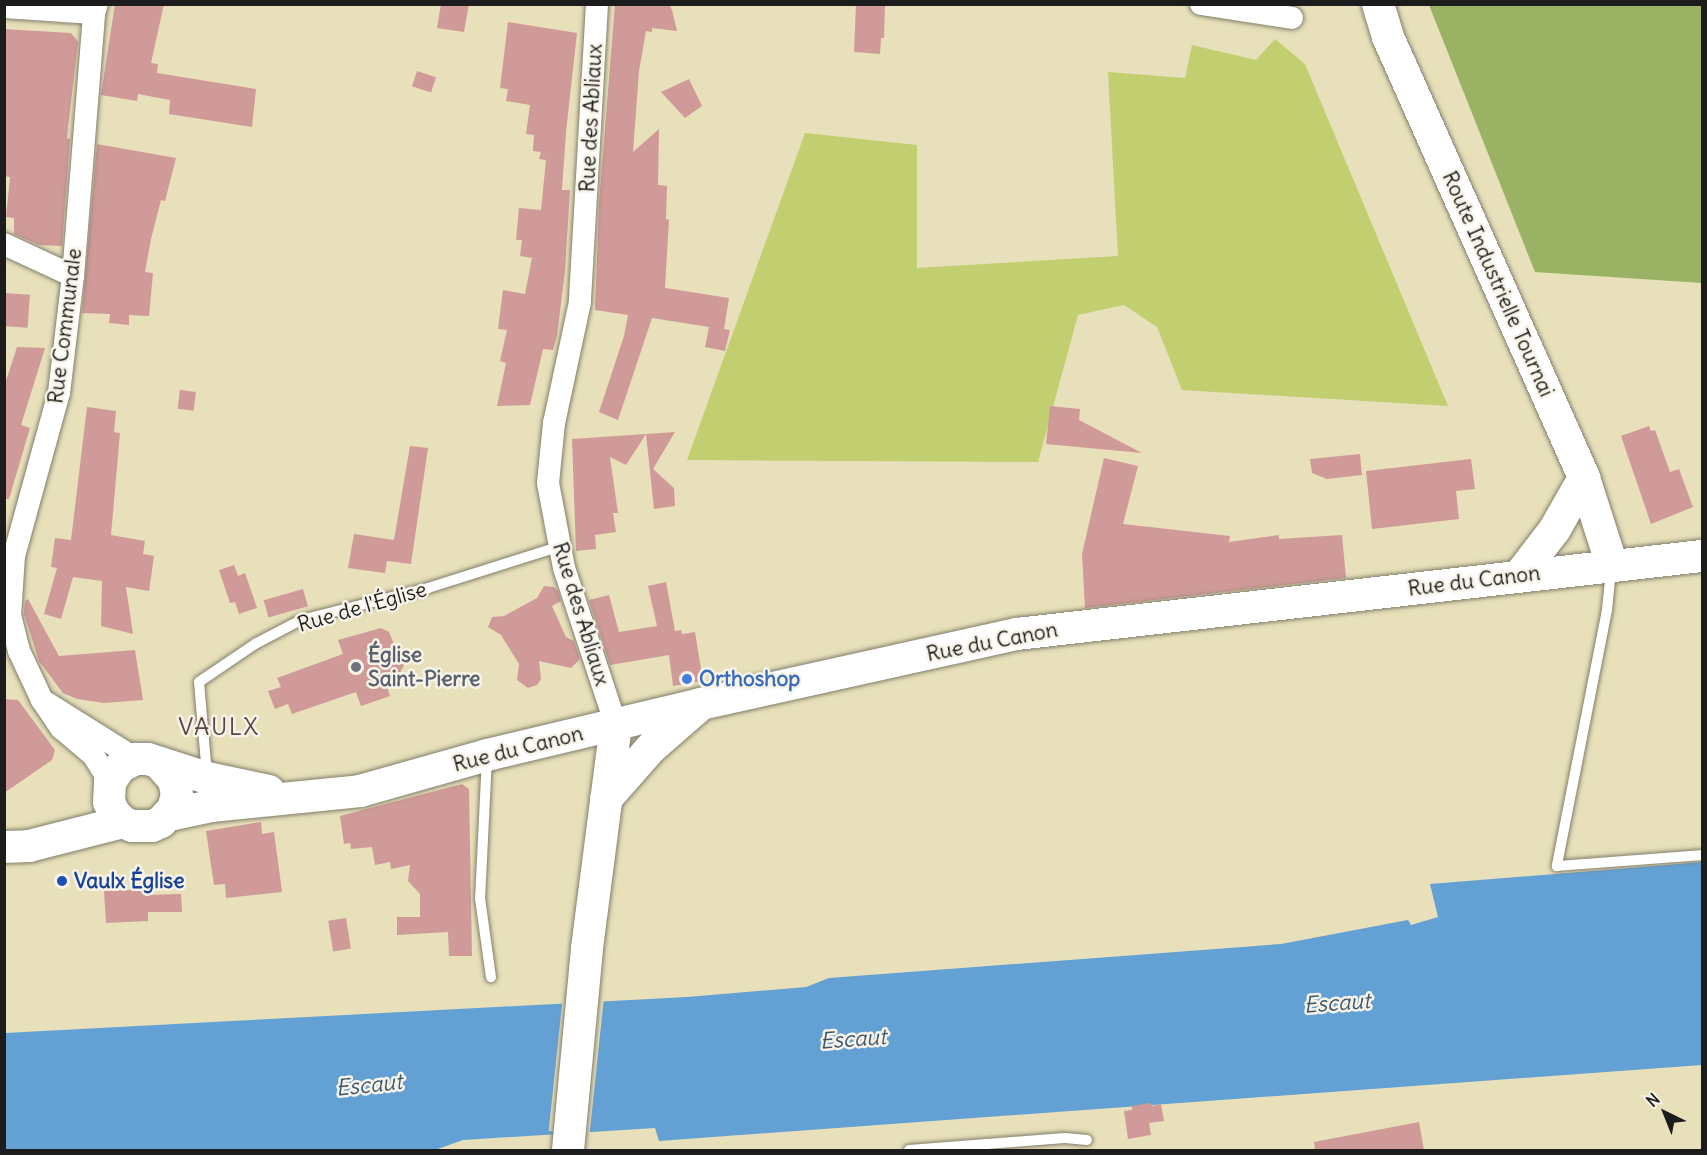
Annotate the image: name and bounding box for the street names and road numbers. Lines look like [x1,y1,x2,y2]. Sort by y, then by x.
street label: Rue des Abliaux [575,43,607,193]
street label: Route Industrielle Tournai [1437,167,1559,401]
street label: Rue Communale [43,247,87,405]
street label: Rue des Abliaux [547,539,615,689]
street label: Rue du Canon [1406,560,1542,602]
street label: Rue de l'Église [295,577,429,637]
street label: Rue du Canon [924,617,1060,667]
street label: Rue du Canon [450,721,586,777]

